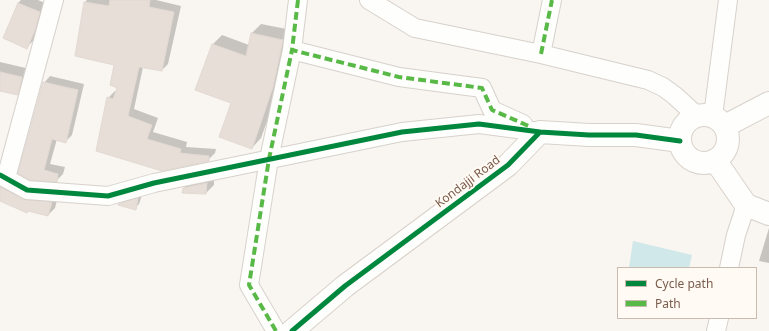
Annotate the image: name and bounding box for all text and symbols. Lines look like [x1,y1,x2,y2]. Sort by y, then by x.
street label: Kondajji Road [433,153,503,211]
legend [617,267,757,319]
text: Cycle path [655,275,713,292]
text: Path [655,295,681,312]

